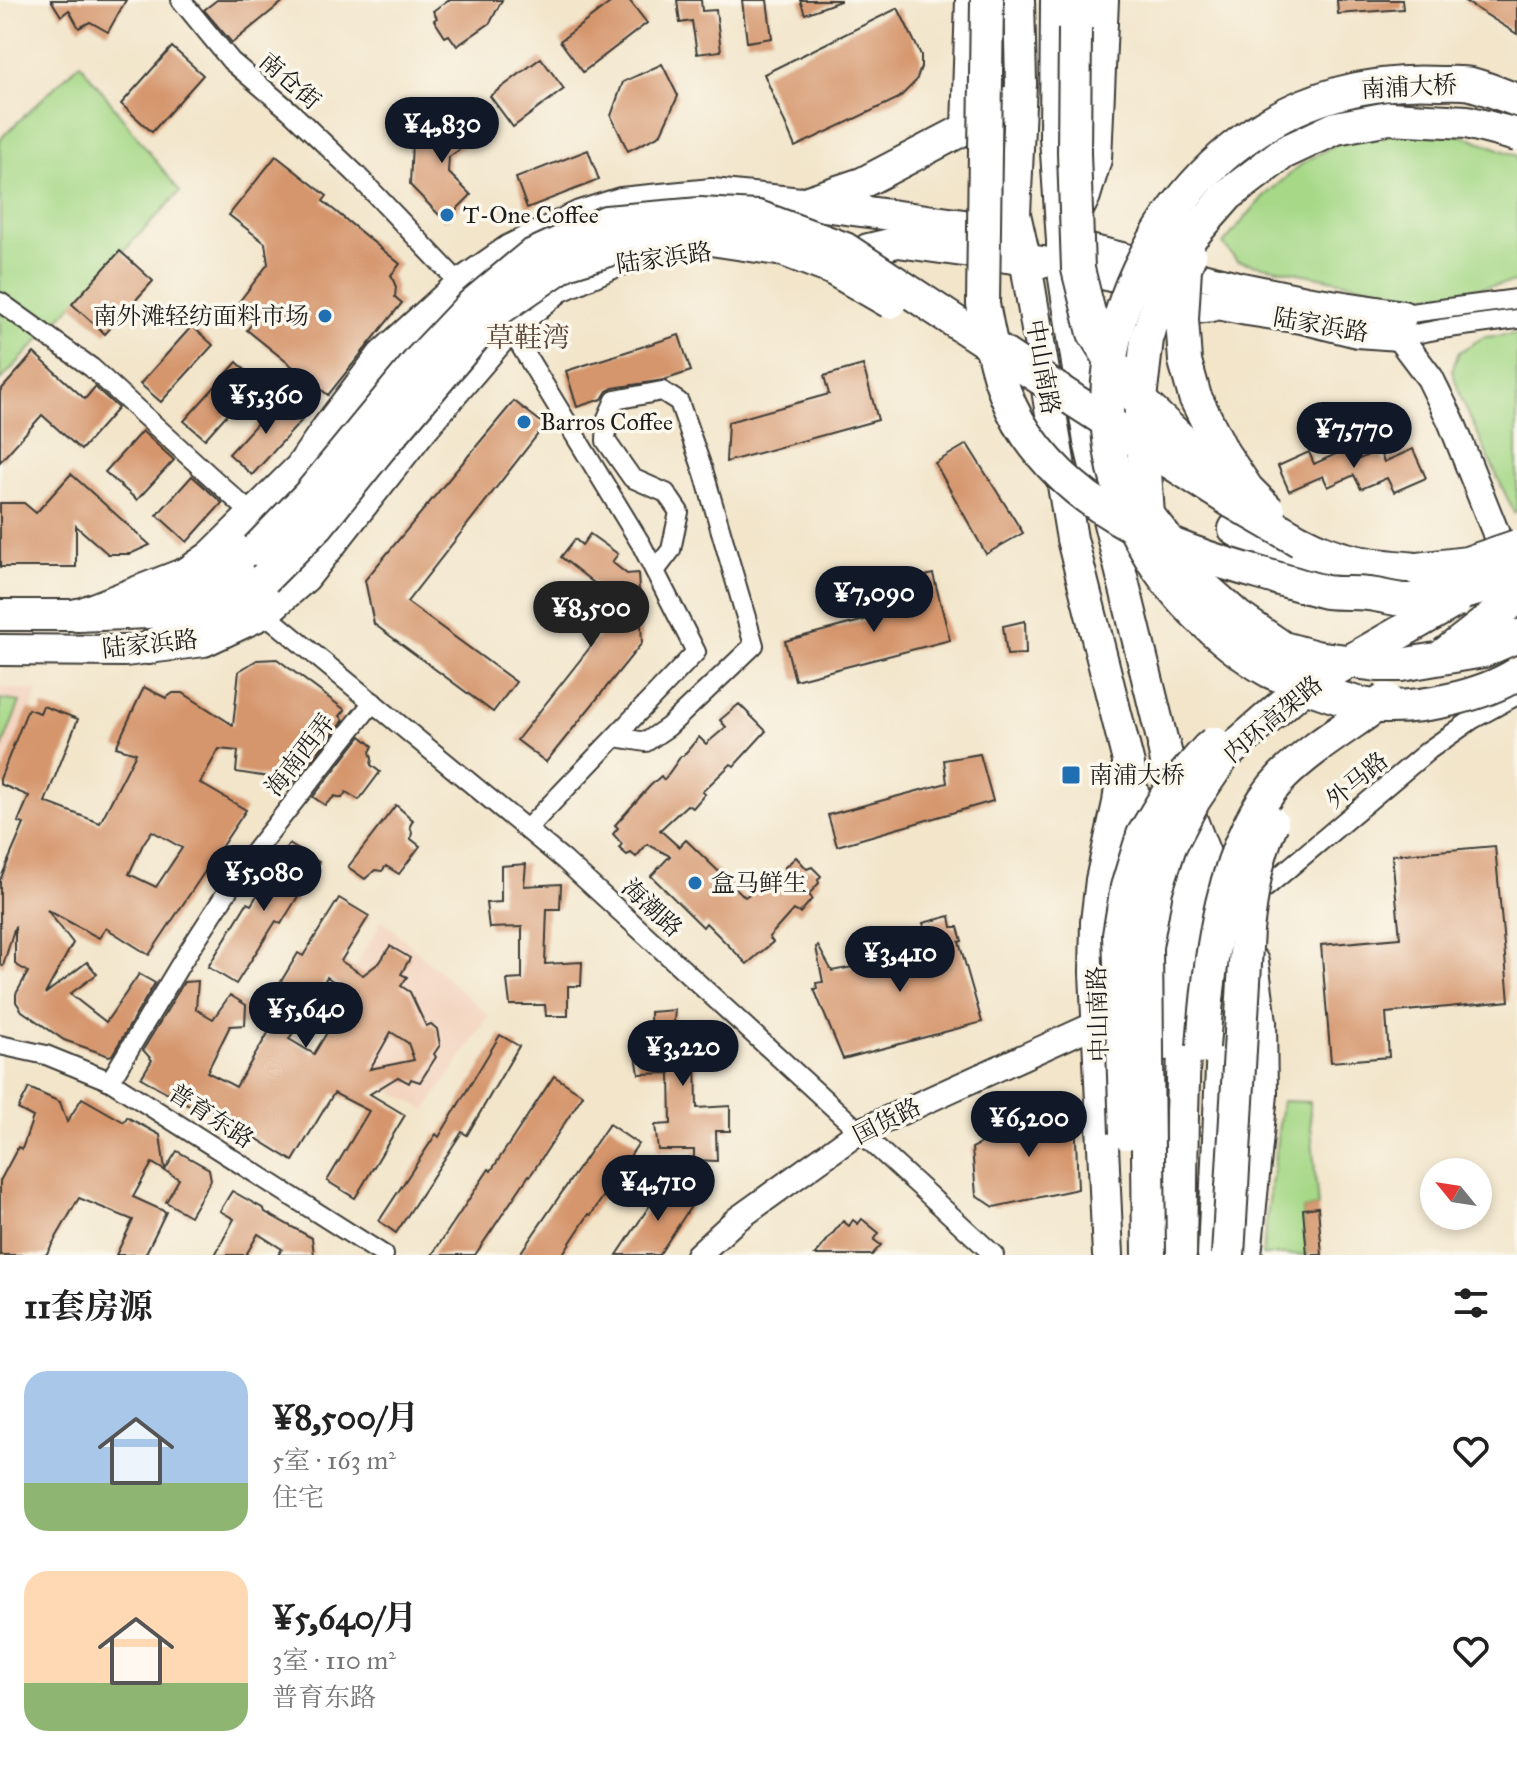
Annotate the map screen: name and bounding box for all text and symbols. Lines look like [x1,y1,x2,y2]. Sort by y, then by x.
street label: 南仓街 [253,46,327,116]
street label: 南浦大桥 [1360,70,1458,104]
pin: ¥4,830 [377,97,507,165]
text: ¥4,830 [403,107,481,139]
place label: T-One Coffee [463,200,599,230]
marker: T-One Coffee [438,206,456,224]
street label: 陆家浜路 [614,236,714,280]
place label: 南外滩轻纺面料市场 [93,301,309,331]
street label: 陆家浜路 [1271,302,1371,348]
marker: 南外滩轻纺面料市场 [316,307,334,325]
street label: 中山南路 [1020,317,1066,417]
district label: 草鞋湾 [486,320,570,355]
pin: ¥5,360 [201,368,331,436]
text: ¥5,360 [229,378,303,410]
pin: ¥7,770 [1289,402,1419,470]
place label: Barros Coffee [540,407,673,437]
text: ¥7,770 [1315,412,1393,444]
marker: Barros Coffee [515,413,533,431]
pin: ¥7,090 [809,566,939,634]
text: ¥7,090 [833,576,915,608]
pin: ¥8,500 [526,581,656,649]
text: ¥8,500 [551,591,631,623]
street label: 陆家浜路 [101,624,199,664]
street label: 内环高架路 [1217,669,1329,769]
street label: 海南西弄 [259,708,341,802]
street label: 外马路 [1320,745,1394,815]
place label: 南浦大桥 [1089,760,1185,790]
marker: 南浦大桥 [1060,764,1082,786]
pin: ¥5,080 [199,845,329,913]
text: ¥5,080 [224,855,304,887]
place label: 盒马鲜生 [711,868,807,898]
street label: 海潮路 [615,872,689,944]
marker: 盒马鲜生 [686,874,704,892]
pin: ¥3,410 [835,926,965,994]
text: ¥3,410 [863,936,937,968]
street label: 中山南路 [1081,966,1115,1062]
pin: ¥5,640 [241,982,371,1050]
text: ¥5,640 [267,992,345,1024]
pin: ¥3,220 [618,1020,748,1088]
text: ¥3,220 [646,1030,720,1062]
street label: 普育东路 [163,1077,259,1155]
street label: 国货路 [848,1091,926,1151]
pin: ¥6,200 [964,1091,1094,1159]
text: ¥6,200 [989,1101,1069,1133]
pin: ¥4,710 [593,1155,723,1223]
north arrow [1420,1158,1492,1230]
map controls [1420,1158,1492,1230]
text: ¥4,710 [620,1165,696,1197]
icon: filters [1449,1281,1493,1325]
text: 11套房源 [24,1286,153,1327]
text: ¥8,500/月 [272,1397,419,1438]
icon: home [88,1403,184,1499]
icon: heart [1449,1429,1493,1473]
text: 5室 · 163 m² [272,1444,396,1476]
text: 住宅 [272,1481,324,1513]
text: ¥5,640/月 [272,1597,417,1638]
icon: home [88,1603,184,1699]
icon: heart [1449,1629,1493,1673]
text: 3室 · 110 m² [272,1644,396,1676]
text: 普育东路 [272,1681,376,1713]

